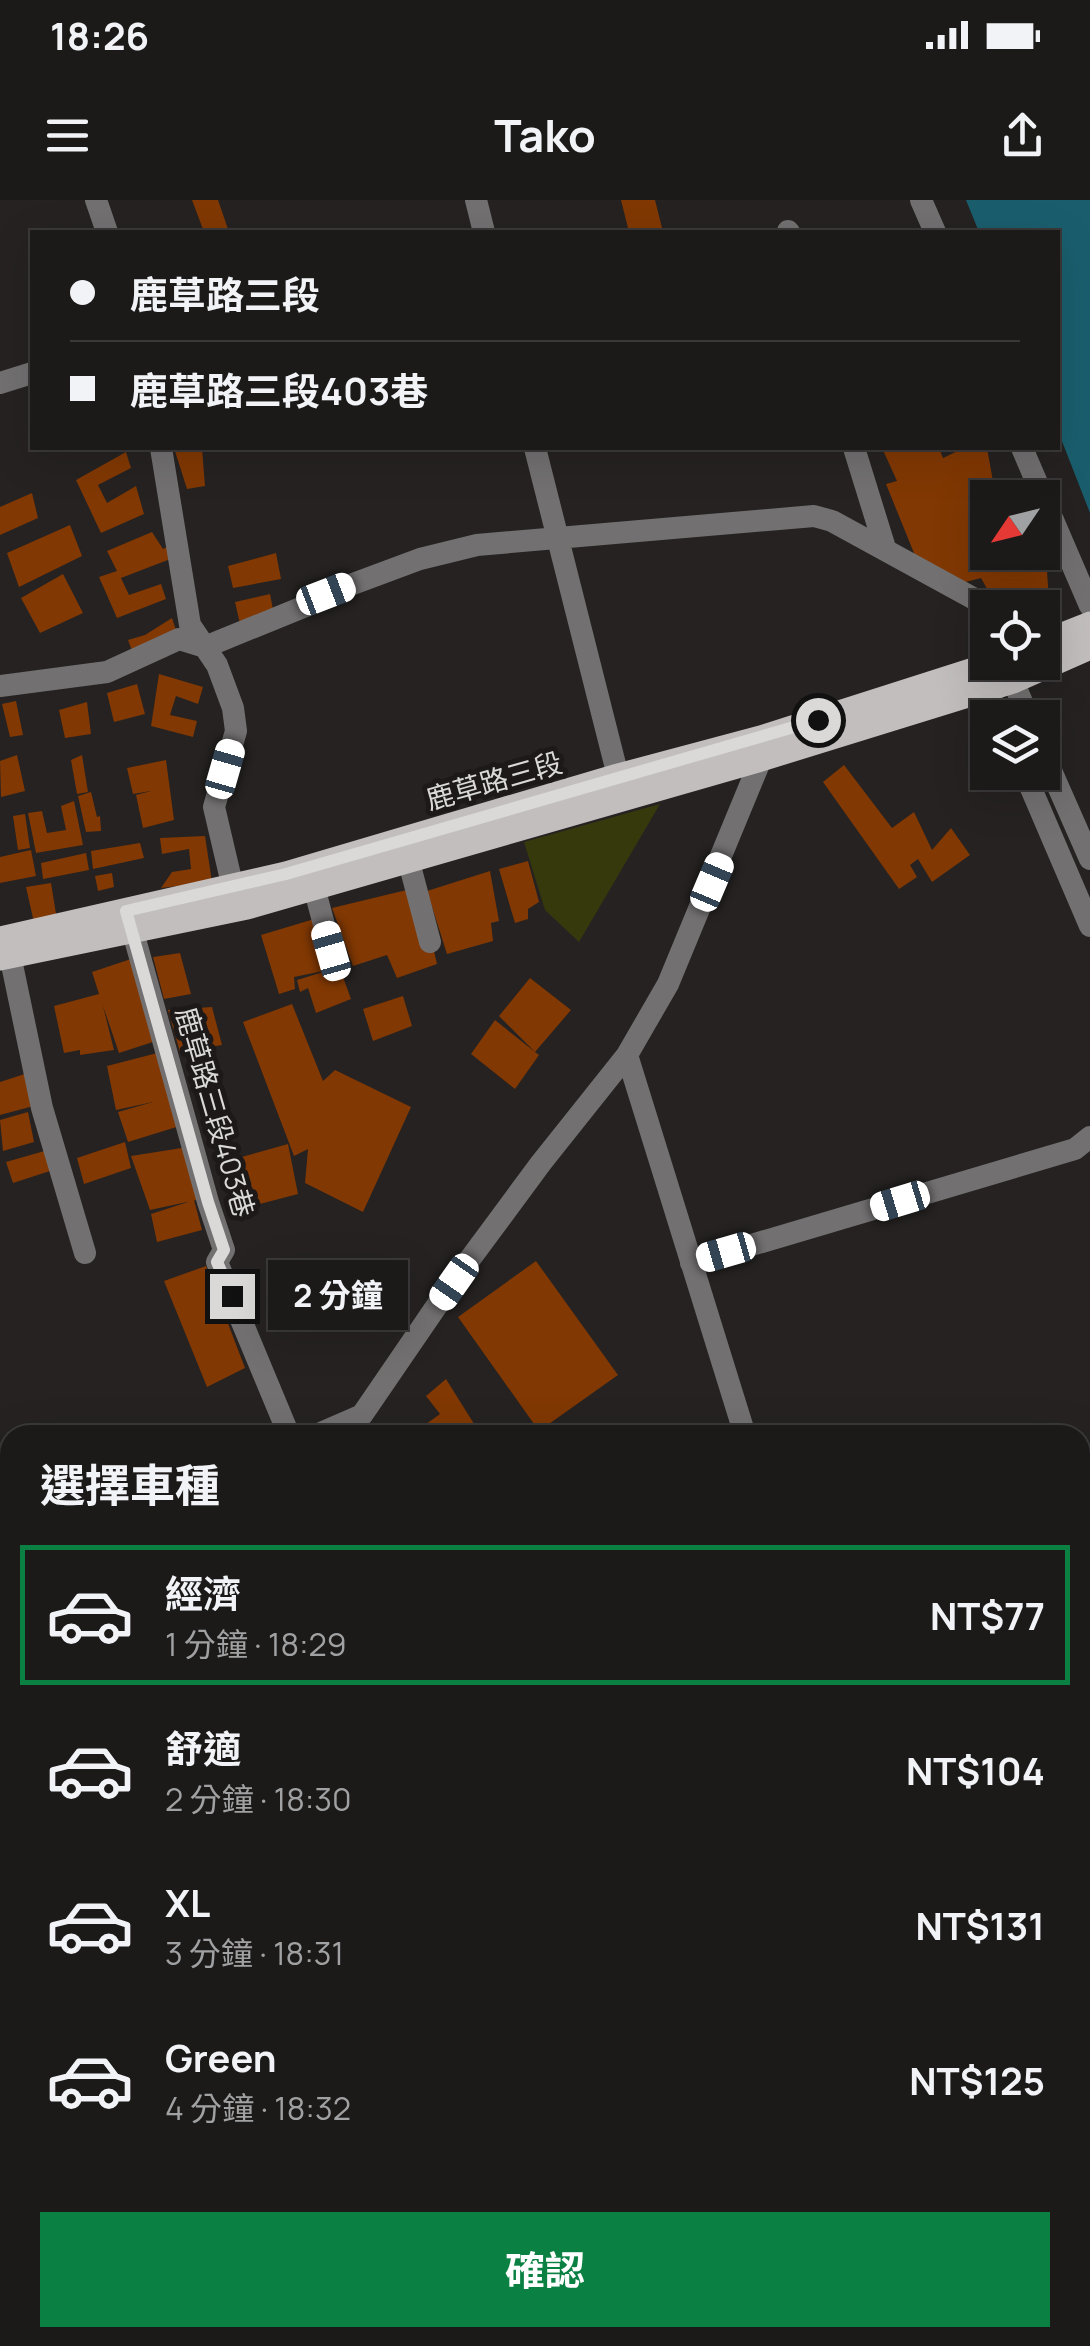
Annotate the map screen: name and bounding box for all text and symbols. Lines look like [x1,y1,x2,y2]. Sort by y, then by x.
text: 18:26 [50,9,149,61]
text: Tako [494,104,596,166]
icon: menu [40,108,95,163]
icon: share [995,108,1050,163]
text: 鹿草路三段 [130,268,320,320]
text: 鹿草路三段403巷 [130,364,428,416]
north arrow [970,480,1060,570]
map controls [970,480,1060,790]
car [293,569,359,619]
button: locate [970,590,1060,680]
route start [796,698,841,743]
button: layers [970,700,1060,790]
car [202,736,248,802]
street label: 鹿草路三段 [421,742,566,818]
car [686,849,738,915]
car [308,918,354,984]
street label: 鹿草路三段403巷 [168,1002,264,1221]
car [867,1178,933,1224]
car [693,1229,759,1275]
car [425,1249,483,1315]
callout: 2 分鐘 [267,1261,407,1331]
text: 2 分鐘 [293,1273,383,1317]
route end [210,1274,255,1319]
text: 選擇車種 [40,1454,220,1516]
text: 經濟 [165,1567,241,1619]
icon: car [45,1570,135,1660]
text: NT$77 [930,1589,1045,1641]
text: 1 分鐘 · 18:29 [165,1622,347,1666]
text: 舒適 [165,1722,241,1774]
icon: car [45,1725,135,1815]
text: NT$104 [906,1744,1045,1796]
text: 2 分鐘 · 18:30 [165,1777,352,1821]
text: XL [165,1876,210,1928]
icon: car [45,1880,135,1970]
text: NT$131 [915,1899,1045,1951]
text: 3 分鐘 · 18:31 [165,1931,344,1975]
text: Green [165,2031,277,2083]
icon: car [45,2035,135,2125]
text: NT$125 [909,2054,1045,2106]
text: 4 分鐘 · 18:32 [165,2086,351,2130]
button: 確認 [40,2212,1050,2327]

